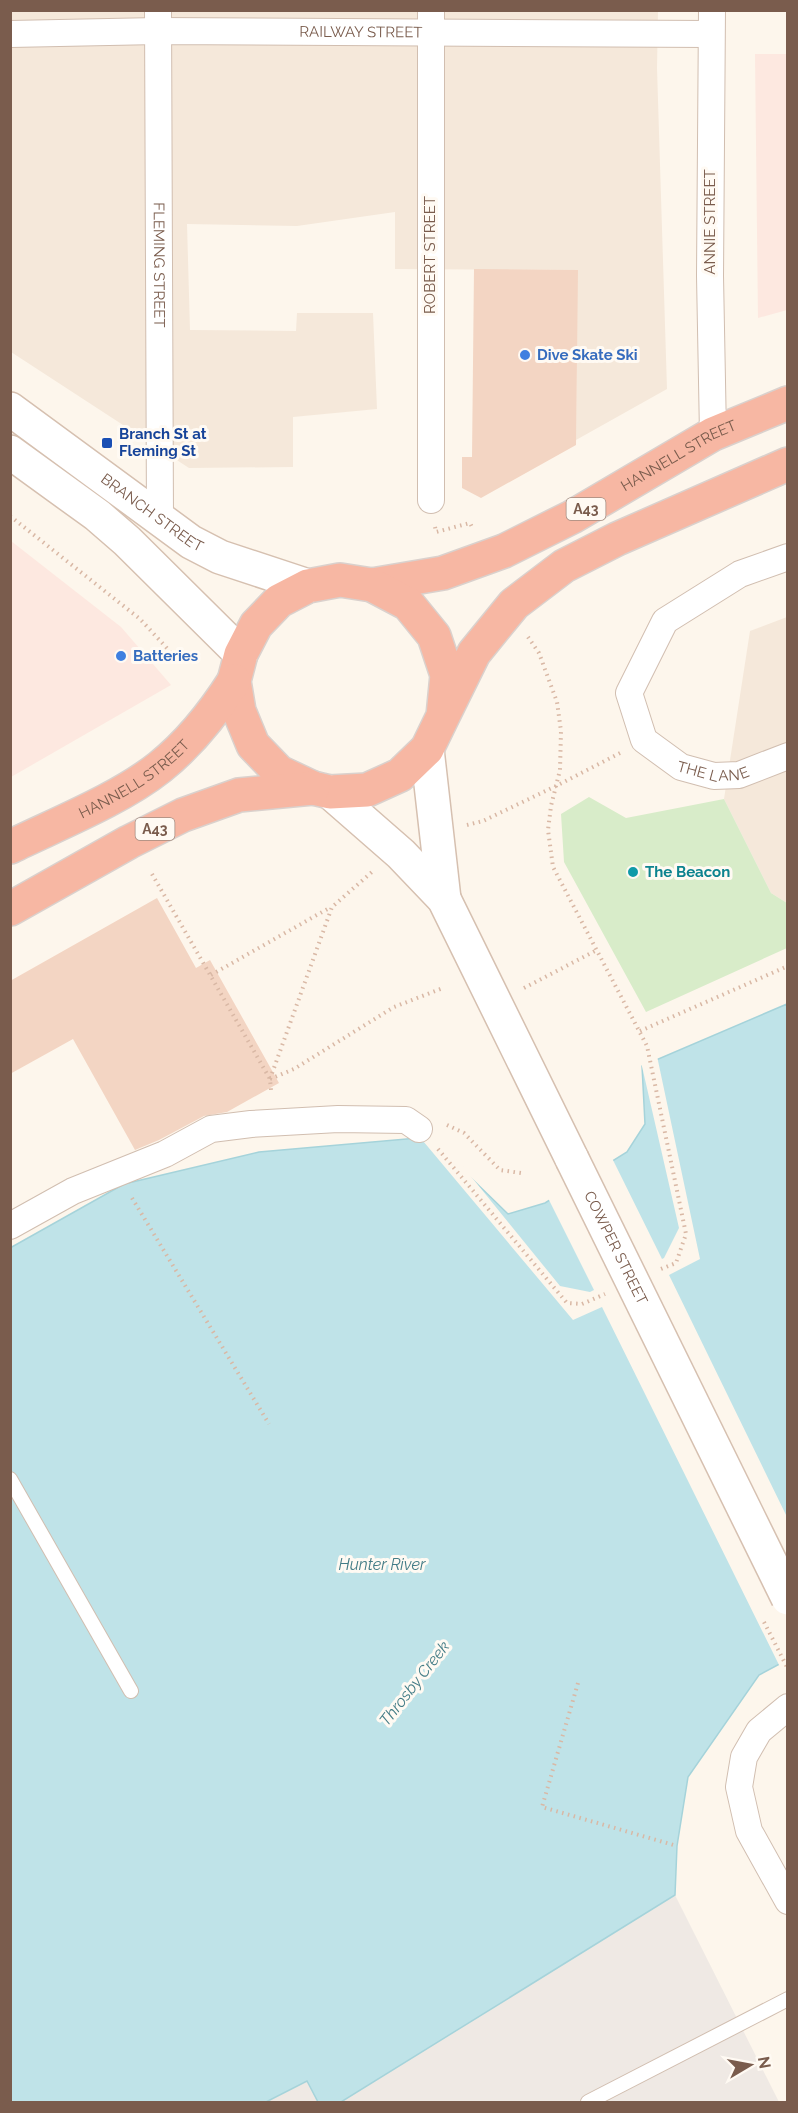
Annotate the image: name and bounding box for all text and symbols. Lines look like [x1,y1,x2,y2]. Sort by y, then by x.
street label: RAILWAY STREET [299,23,423,41]
street label: ANNIE STREET [701,169,719,275]
street label: ROBERT STREET [421,196,439,314]
street label: FLEMING STREET [150,202,168,328]
place label: Dive Skate Ski [537,346,638,364]
marker: Dive Skate Ski [518,348,532,362]
street label: HANNELL STREET [618,416,739,495]
place label: Branch St at Fleming St [119,425,207,460]
marker: Branch St at Fleming St [100,436,114,450]
street label: BRANCH STREET [97,470,206,556]
road number: A43 [566,498,606,520]
place label: Batteries [133,647,198,665]
marker: Batteries [114,649,128,663]
street label: HANNELL STREET [76,736,193,822]
street label: THE LANE [675,757,752,786]
road number: A43 [136,818,174,840]
place label: The Beacon [645,863,730,881]
marker: The Beacon [626,865,640,879]
street label: COWPER STREET [580,1188,651,1308]
water label: Hunter River [338,1555,426,1574]
water label: Throsby Creek [375,1637,454,1729]
north arrow [720,2035,780,2095]
text: N [754,2055,775,2070]

